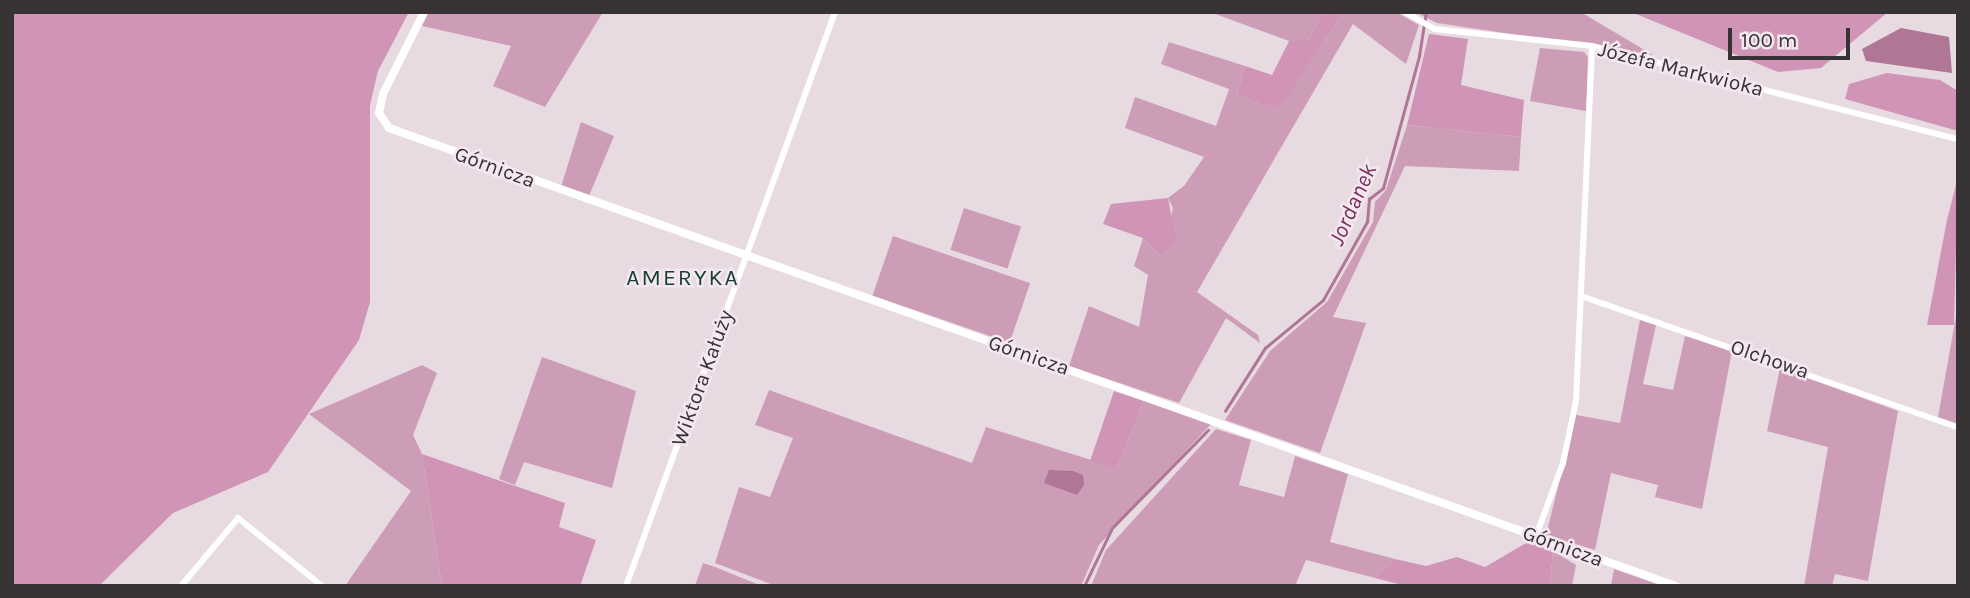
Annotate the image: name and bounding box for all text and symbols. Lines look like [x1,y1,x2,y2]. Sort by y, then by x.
scale bar [1732,14,1854,58]
text: 100 m [1741,28,1798,52]
street label: Józefa Markwioka [1596,36,1766,102]
street label: Górnicza [451,141,539,193]
water label: Jordanek [1323,160,1383,250]
district label: AMERYKA [627,264,739,292]
street label: Wiktora Kałuży [666,306,738,450]
street label: Górnicza [985,329,1073,381]
street label: Olchowa [1728,334,1812,384]
street label: Górnicza [1519,520,1607,572]

